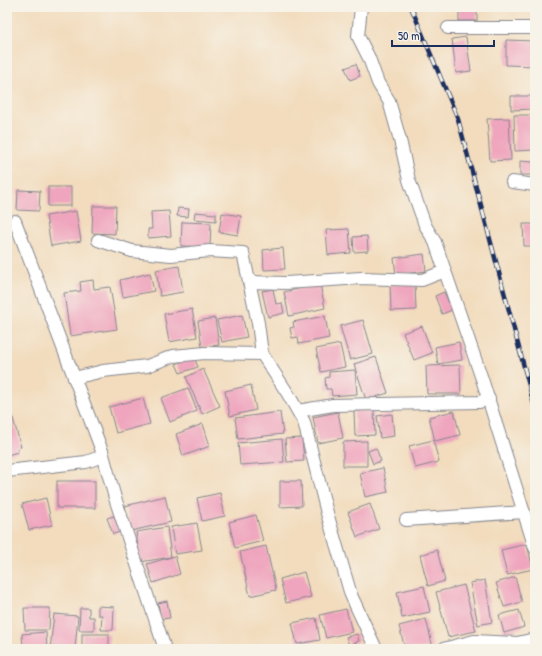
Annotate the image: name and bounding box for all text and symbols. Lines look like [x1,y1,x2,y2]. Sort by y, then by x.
scale bar [392,22,494,48]
text: 50 m [398,27,419,44]

